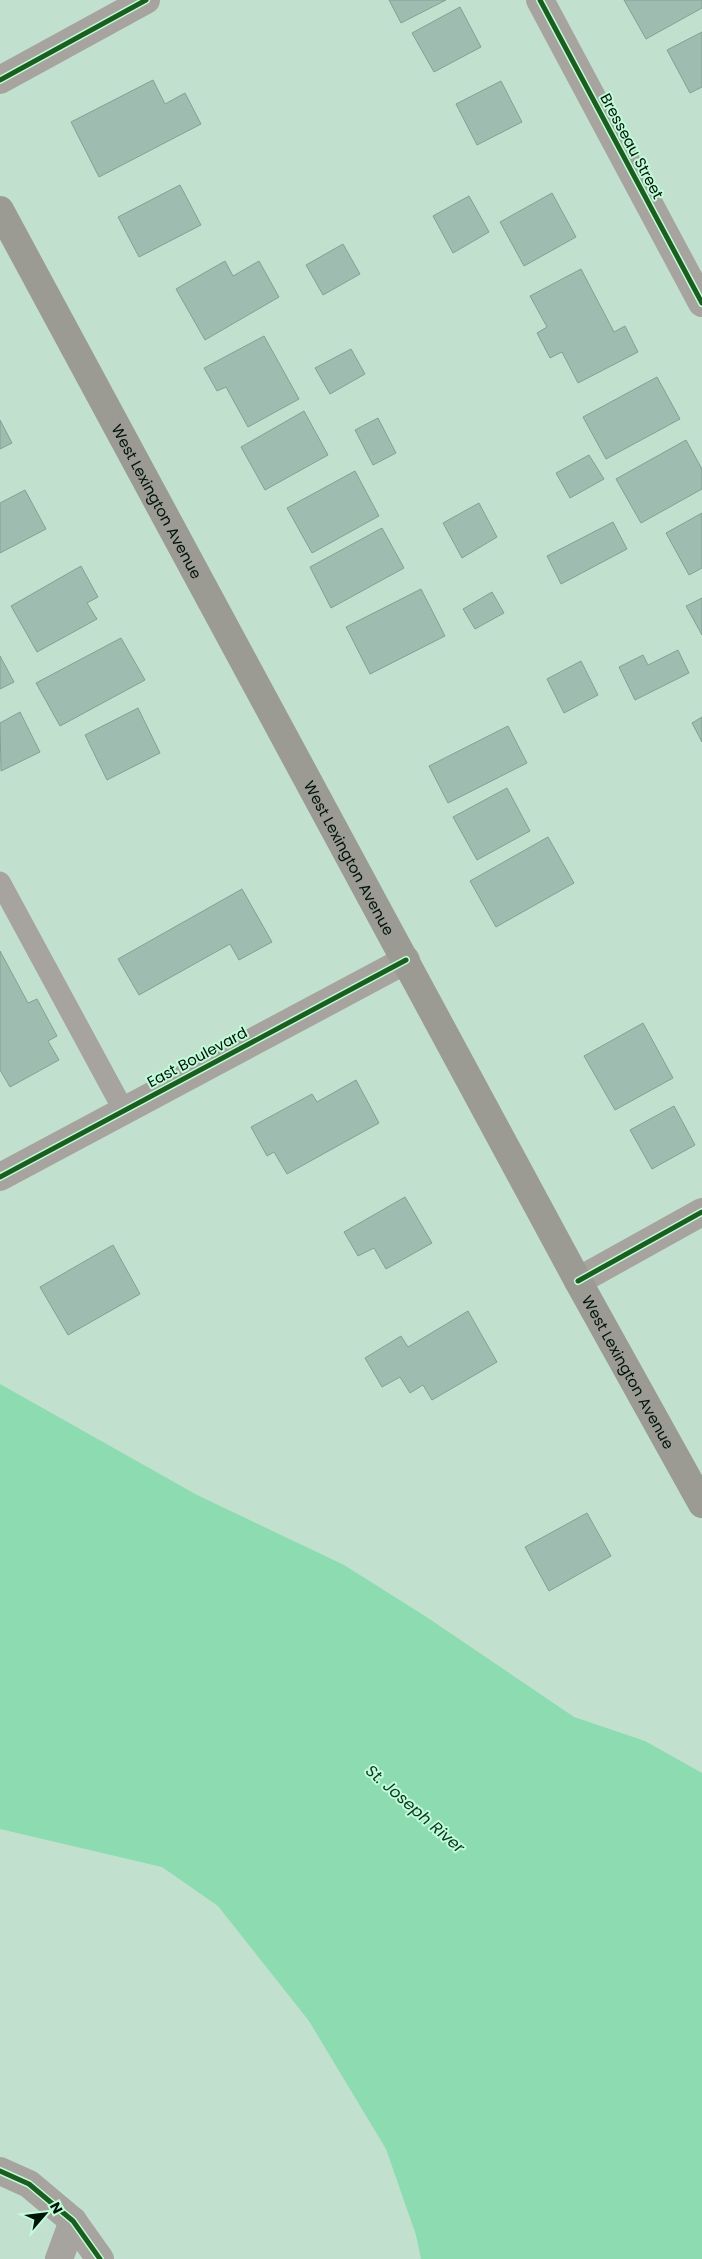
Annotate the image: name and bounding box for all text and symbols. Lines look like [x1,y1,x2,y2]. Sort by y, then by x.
street label: Bresseau Street [595,90,669,202]
street label: West Lexington Avenue [107,420,207,582]
street label: West Lexington Avenue [299,777,400,939]
street label: East Boulevard [143,1022,251,1092]
street label: West Lexington Avenue [577,1291,680,1452]
water label: St. Joseph River [360,1759,470,1859]
north arrow [20,2189,70,2239]
text: N [45,2199,68,2217]

